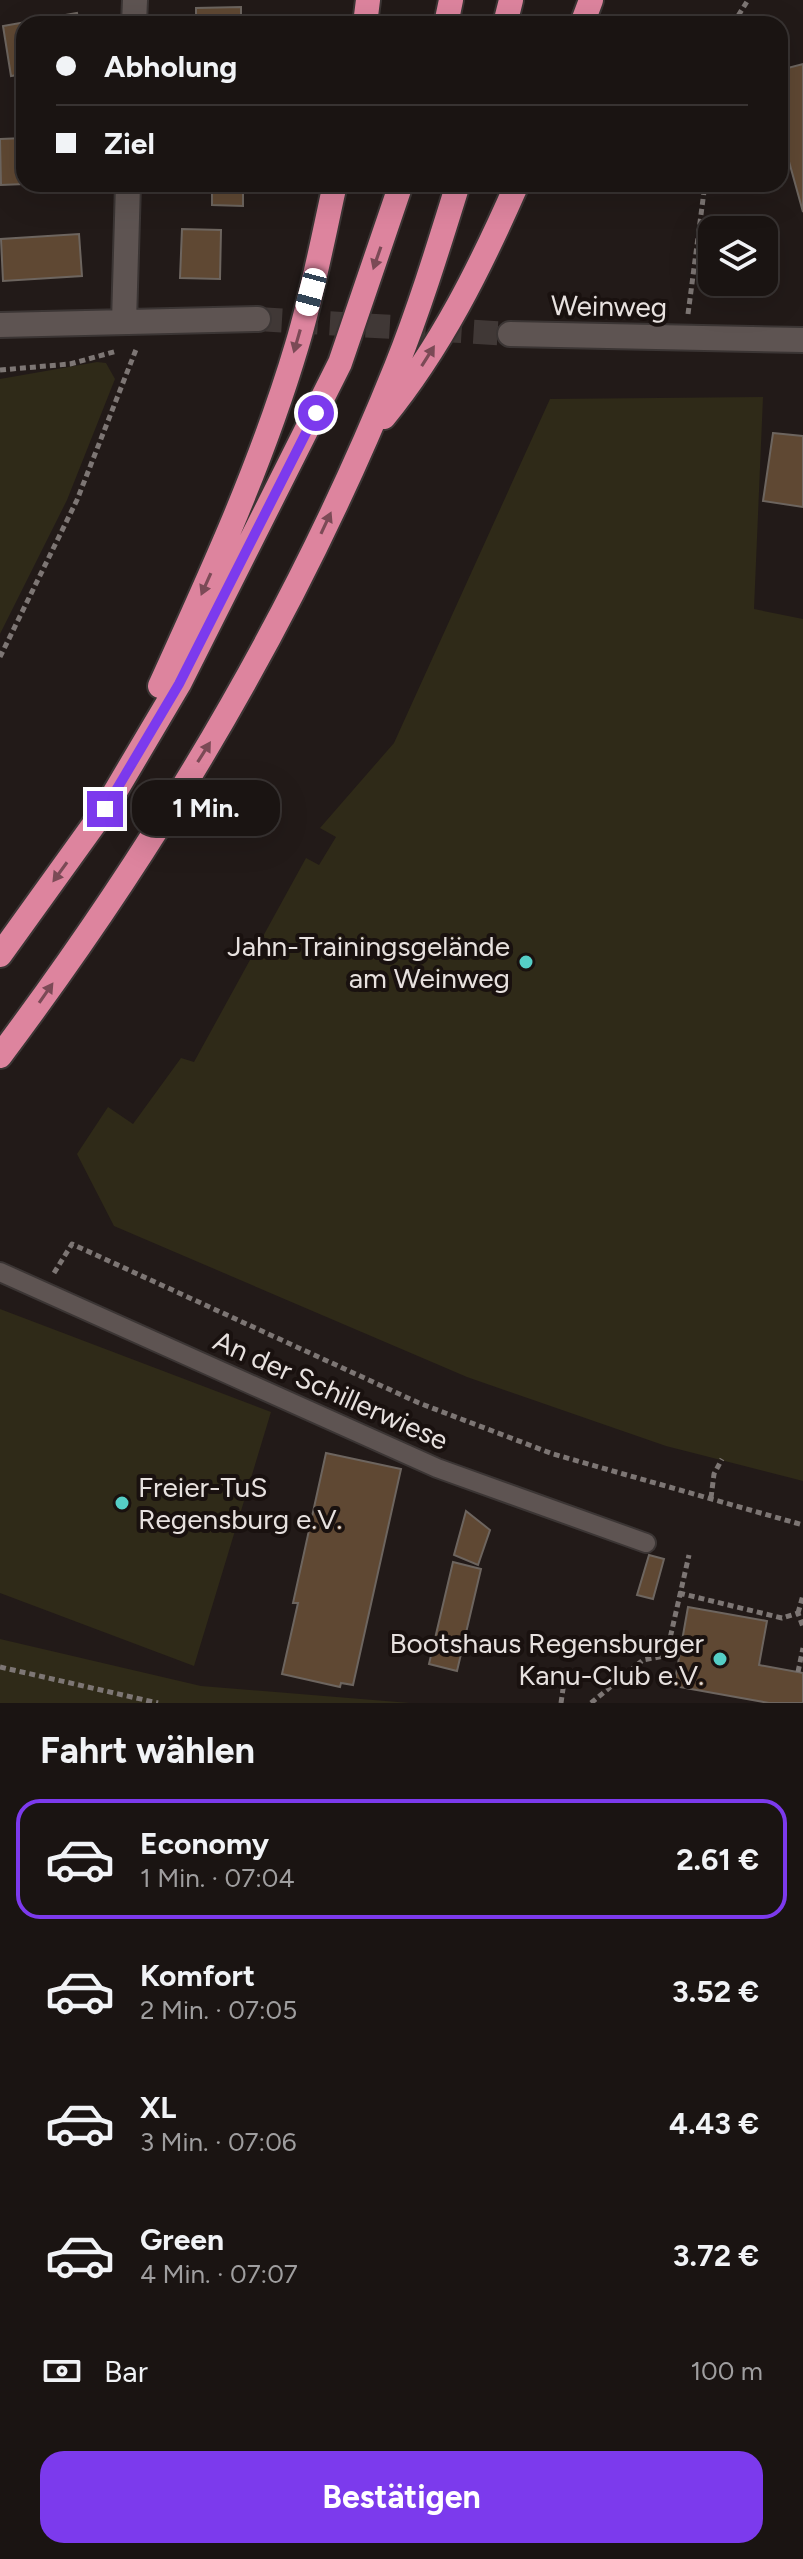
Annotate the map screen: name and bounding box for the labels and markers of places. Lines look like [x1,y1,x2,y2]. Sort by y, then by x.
place label: Jahn-Trainingsgelände am Weinweg [227,929,510,995]
marker: Jahn-Trainingsgelände am Weinweg [517,953,535,971]
place label: Freier-TuS Regensburg e.V. [138,1470,342,1536]
marker: Freier-TuS Regensburg e.V. [113,1494,131,1512]
place label: Bootshaus Regensburger Kanu-Club e.V. [389,1626,705,1692]
marker: Bootshaus Regensburger Kanu-Club e.V. [711,1650,729,1668]

